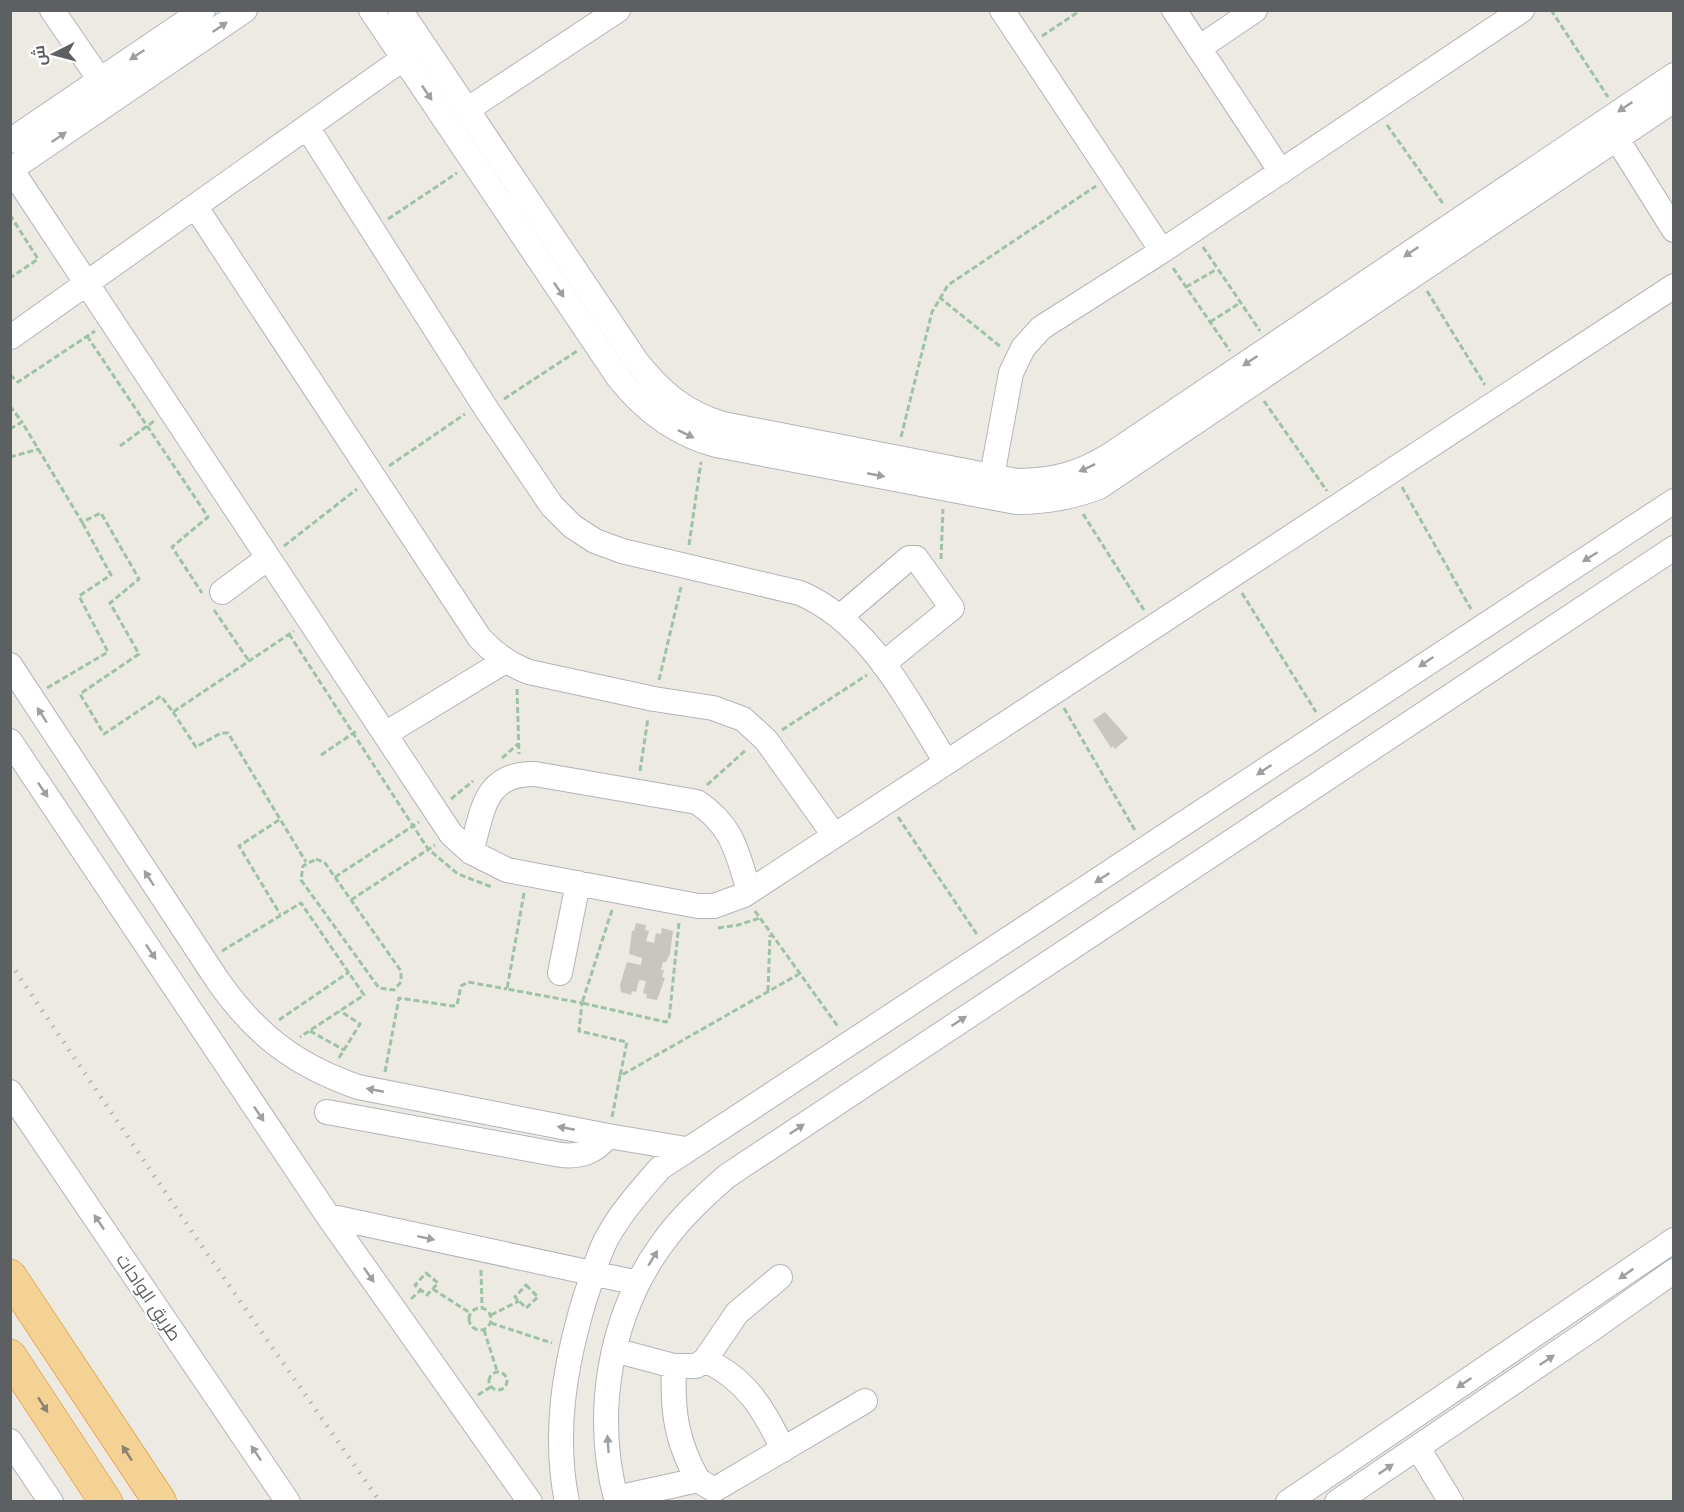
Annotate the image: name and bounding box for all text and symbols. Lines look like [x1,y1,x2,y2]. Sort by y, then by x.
one-way arrow [212,21,228,33]
north arrow [24,24,84,84]
text: ش [28,44,50,67]
one-way arrow [130,49,146,61]
one-way arrow [421,85,433,101]
one-way arrow [1617,102,1633,113]
one-way arrow [51,132,67,143]
one-way arrow [1404,246,1420,258]
one-way arrow [554,282,565,299]
one-way arrow [1242,355,1258,367]
one-way arrow [678,429,695,439]
one-way arrow [1078,463,1095,472]
one-way arrow [867,471,886,480]
one-way arrow [1582,551,1598,562]
one-way arrow [1418,657,1435,668]
one-way arrow [37,707,48,723]
one-way arrow [1256,765,1272,776]
one-way arrow [37,782,48,798]
one-way arrow [144,870,155,886]
one-way arrow [1093,873,1110,884]
one-way arrow [145,944,157,960]
one-way arrow [951,1016,967,1027]
one-way arrow [365,1085,384,1094]
one-way arrow [253,1106,265,1122]
one-way arrow [557,1123,576,1132]
one-way arrow [788,1123,804,1135]
one-way arrow [93,1215,105,1231]
one-way arrow [416,1233,435,1243]
street label: طريق الواحات [111,1249,187,1346]
one-way arrow [648,1250,659,1266]
one-way arrow [363,1267,375,1283]
one-way arrow [1618,1268,1634,1280]
one-way arrow [1539,1354,1555,1366]
one-way arrow [1456,1378,1473,1389]
one-way arrow [37,1396,48,1413]
one-way arrow [603,1434,613,1453]
one-way arrow [122,1444,133,1461]
one-way arrow [250,1445,261,1461]
one-way arrow [1377,1463,1393,1475]

